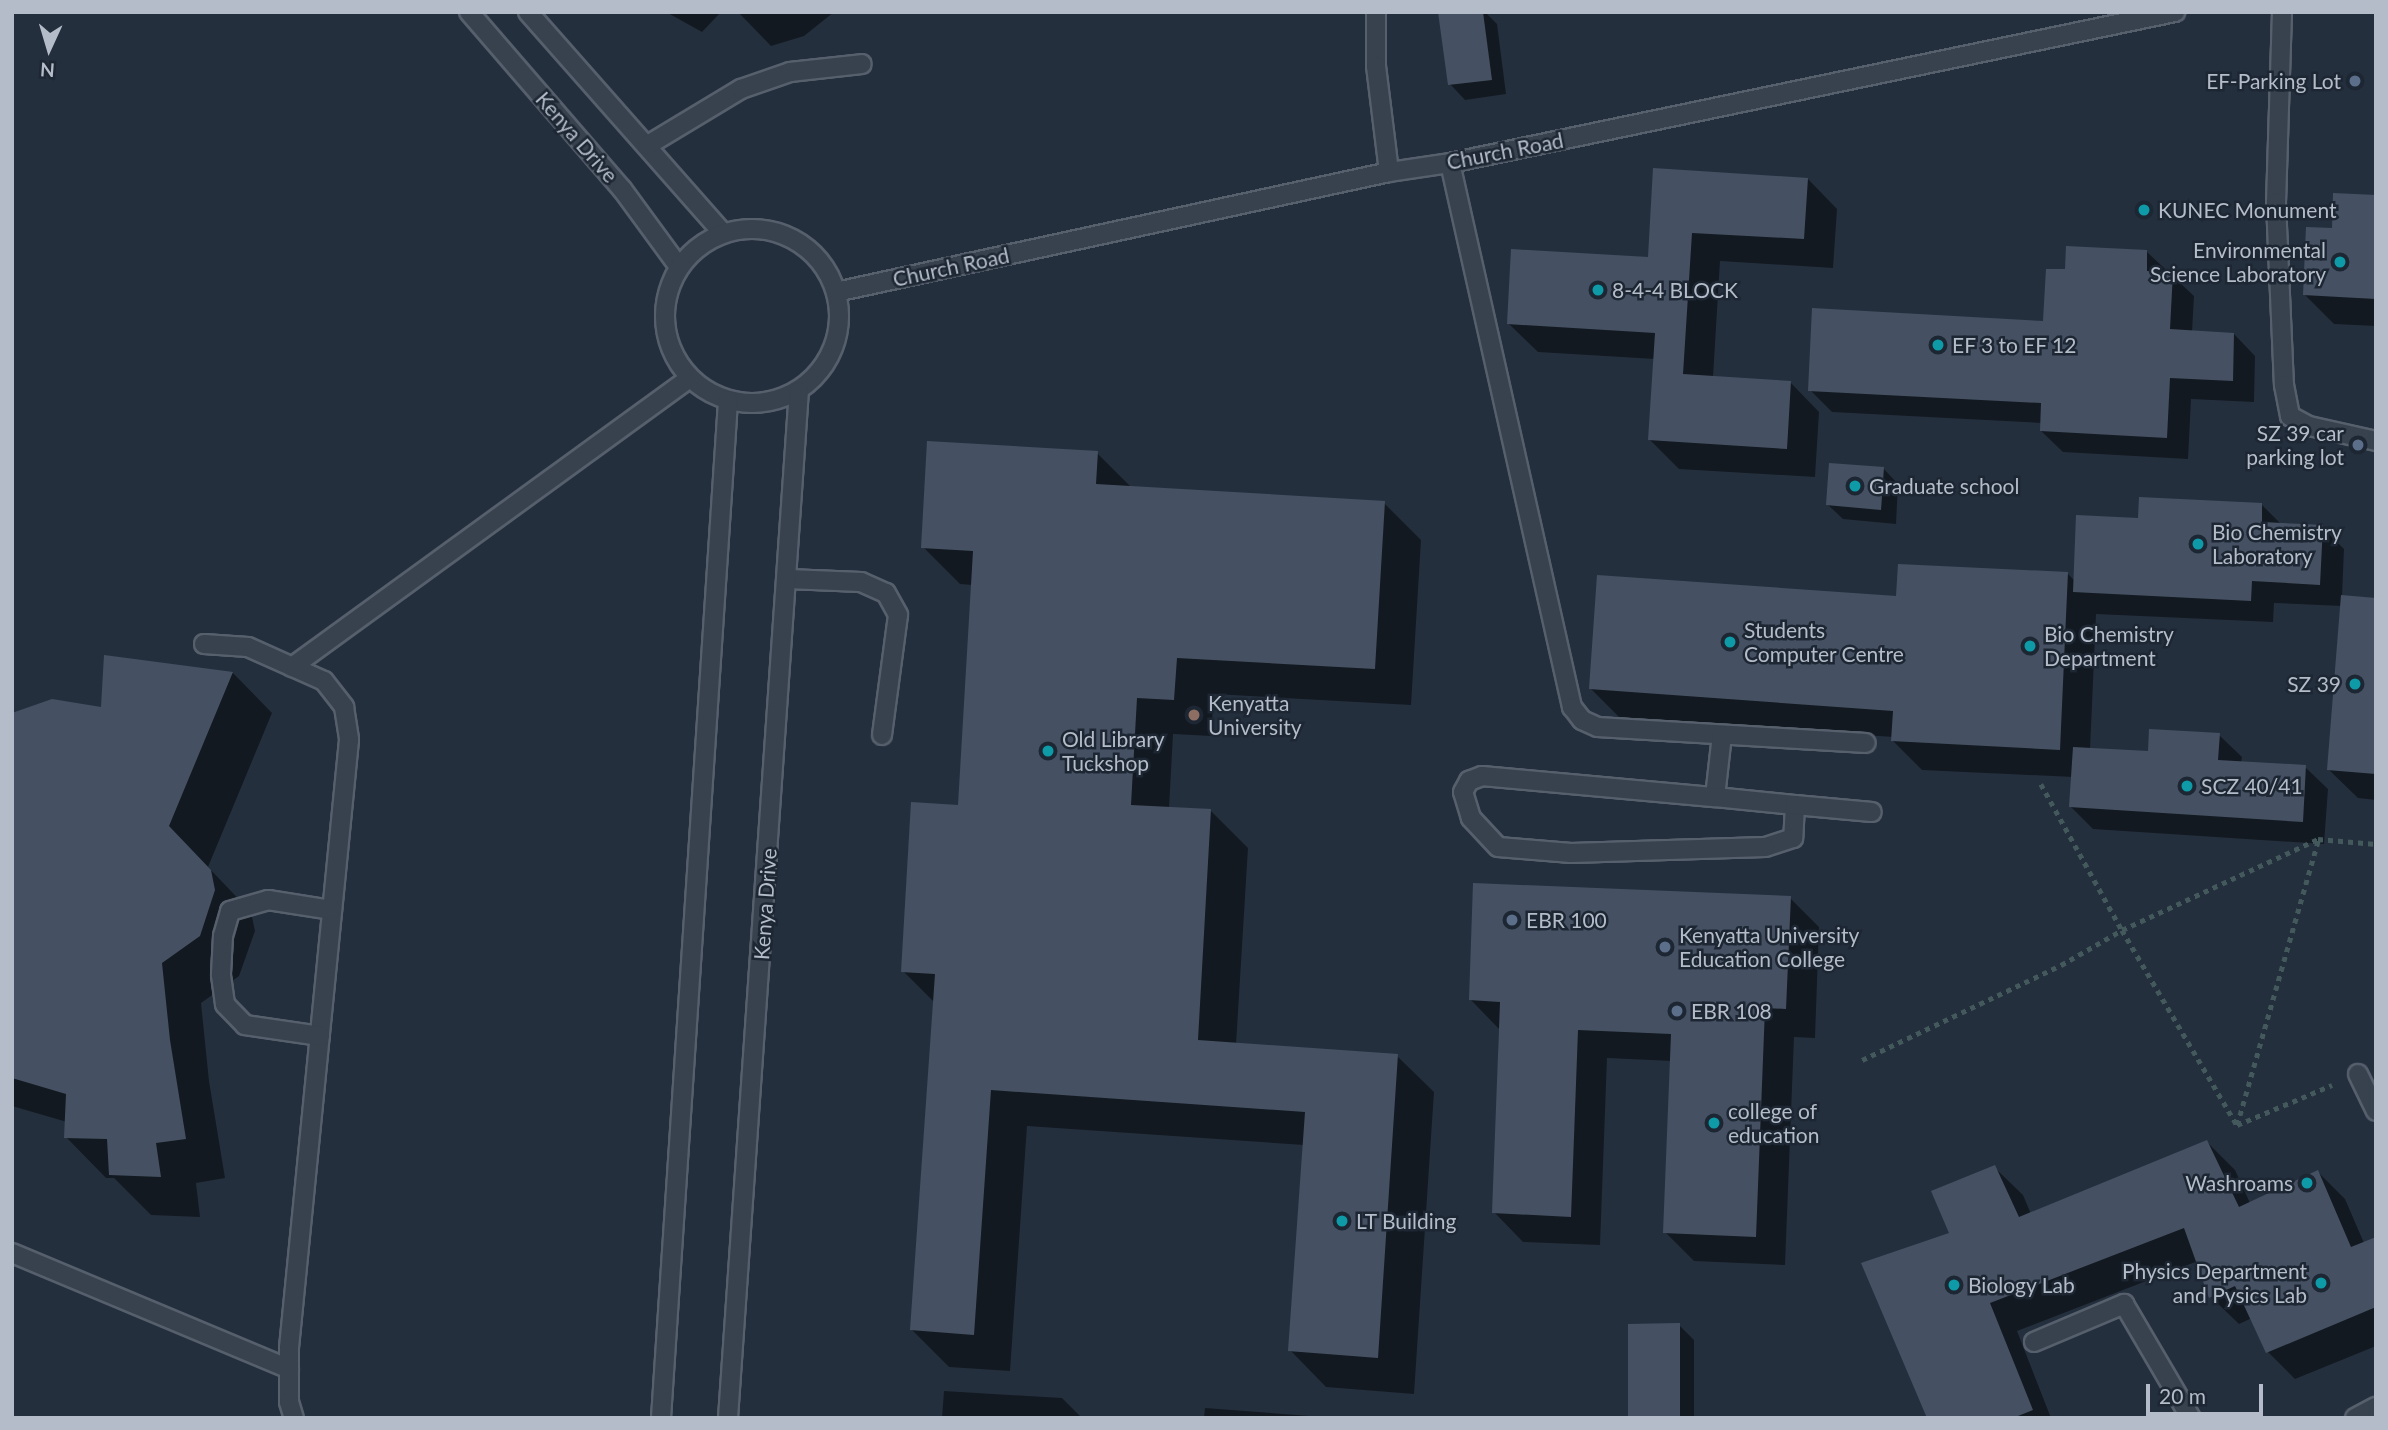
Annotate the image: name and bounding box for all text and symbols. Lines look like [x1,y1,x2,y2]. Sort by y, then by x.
north arrow [14,14,84,84]
text: N [39,58,56,82]
place label: EF-Parking Lot [2206,68,2341,94]
marker: EF-Parking Lot [2347,73,2363,89]
street label: Kenya Drive [531,86,623,188]
street label: Church Road [1444,127,1566,175]
place label: KUNEC Monument [2158,197,2337,223]
marker: KUNEC Monument [2136,202,2152,218]
place label: Environmental Science Laboratory [2150,237,2326,287]
street label: Church Road [890,242,1012,292]
marker: Environmental Science Laboratory [2332,254,2348,270]
place label: 8-4-4 BLOCK [1612,277,1738,303]
marker: 8-4-4 BLOCK [1590,282,1606,298]
place label: EF 3 to EF 12 [1952,332,2077,358]
marker: EF 3 to EF 12 [1930,337,1946,353]
place label: SZ 39 car parking lot [2246,420,2344,470]
marker: SZ 39 car parking lot [2350,437,2366,453]
place label: Graduate school [1869,473,2019,499]
marker: Graduate school [1847,478,1863,494]
place label: Bio Chemistry Laboratory [2212,519,2342,569]
marker: Bio Chemistry Laboratory [2190,536,2206,552]
place label: Students Computer Centre [1744,617,1904,667]
place label: Bio Chemistry Department [2044,621,2174,671]
marker: Students Computer Centre [1722,634,1738,650]
marker: Bio Chemistry Department [2022,638,2038,654]
place label: SZ 39 [2287,671,2341,697]
marker: SZ 39 [2347,676,2363,692]
place label: Kenyatta University [1208,690,1302,740]
marker: Kenyatta University [1186,707,1202,723]
place label: Old Library Tuckshop [1062,726,1165,776]
marker: Old Library Tuckshop [1040,743,1056,759]
place label: SCZ 40/41 [2201,773,2303,799]
marker: SCZ 40/41 [2179,778,2195,794]
street label: Kenya Drive [749,847,781,961]
place label: EBR 100 [1526,907,1607,933]
marker: EBR 100 [1504,912,1520,928]
place label: Kenyatta University Education College [1679,922,1859,972]
marker: Kenyatta University Education College [1657,939,1673,955]
place label: EBR 108 [1691,998,1772,1024]
marker: EBR 108 [1669,1003,1685,1019]
place label: college of education [1728,1098,1819,1148]
marker: college of education [1706,1115,1722,1131]
place label: Washroams [2185,1170,2293,1196]
marker: Washroams [2299,1175,2315,1191]
place label: LT Building [1356,1208,1457,1234]
marker: LT Building [1334,1213,1350,1229]
place label: Physics Department and Pysics Lab [2122,1258,2307,1308]
place label: Biology Lab [1968,1272,2075,1298]
marker: Physics Department and Pysics Lab [2313,1275,2329,1291]
marker: Biology Lab [1946,1277,1962,1293]
scale bar [2150,1370,2267,1414]
text: 20 m [2159,1383,2206,1408]

